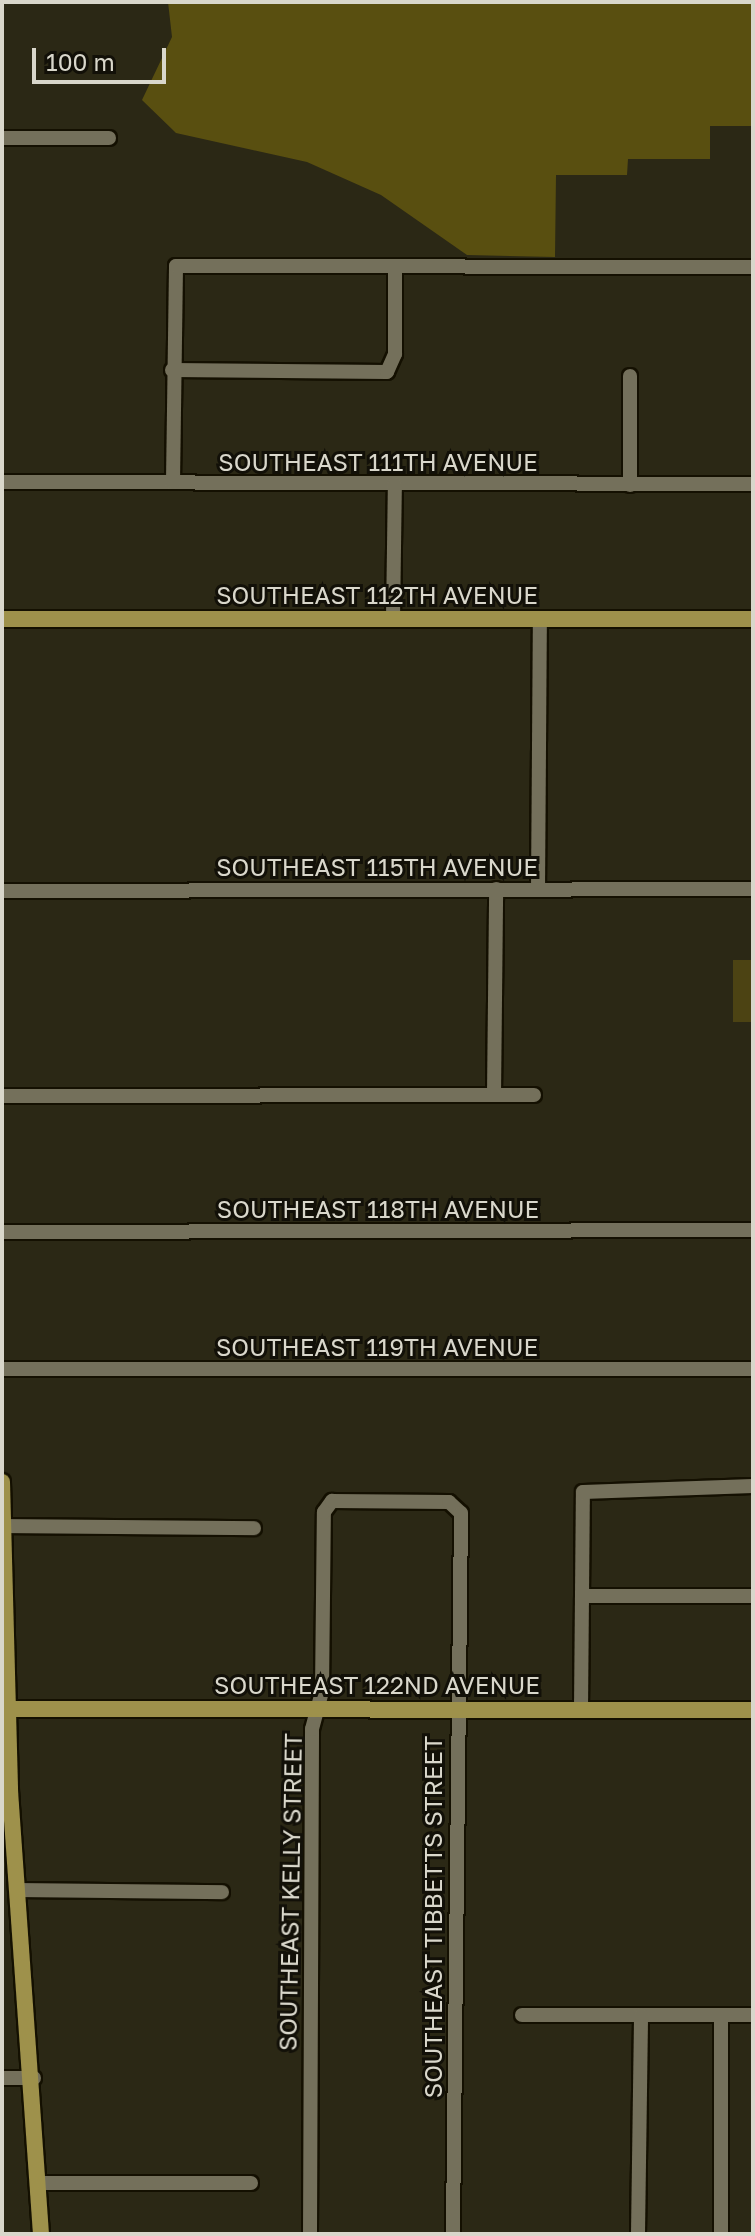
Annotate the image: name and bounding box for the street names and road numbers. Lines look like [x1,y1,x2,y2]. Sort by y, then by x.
street label: SOUTHEAST 111TH AVENUE [218,448,538,476]
street label: SOUTHEAST 112TH AVENUE [216,581,538,609]
street label: SOUTHEAST 115TH AVENUE [216,853,538,881]
street label: SOUTHEAST 118TH AVENUE [217,1195,539,1223]
street label: SOUTHEAST 119TH AVENUE [216,1333,538,1361]
street label: SOUTHEAST 122ND AVENUE [214,1671,540,1699]
street label: SOUTHEAST KELLY STREET [273,1733,307,2051]
street label: SOUTHEAST TIBBETTS STREET [419,1736,447,2098]

